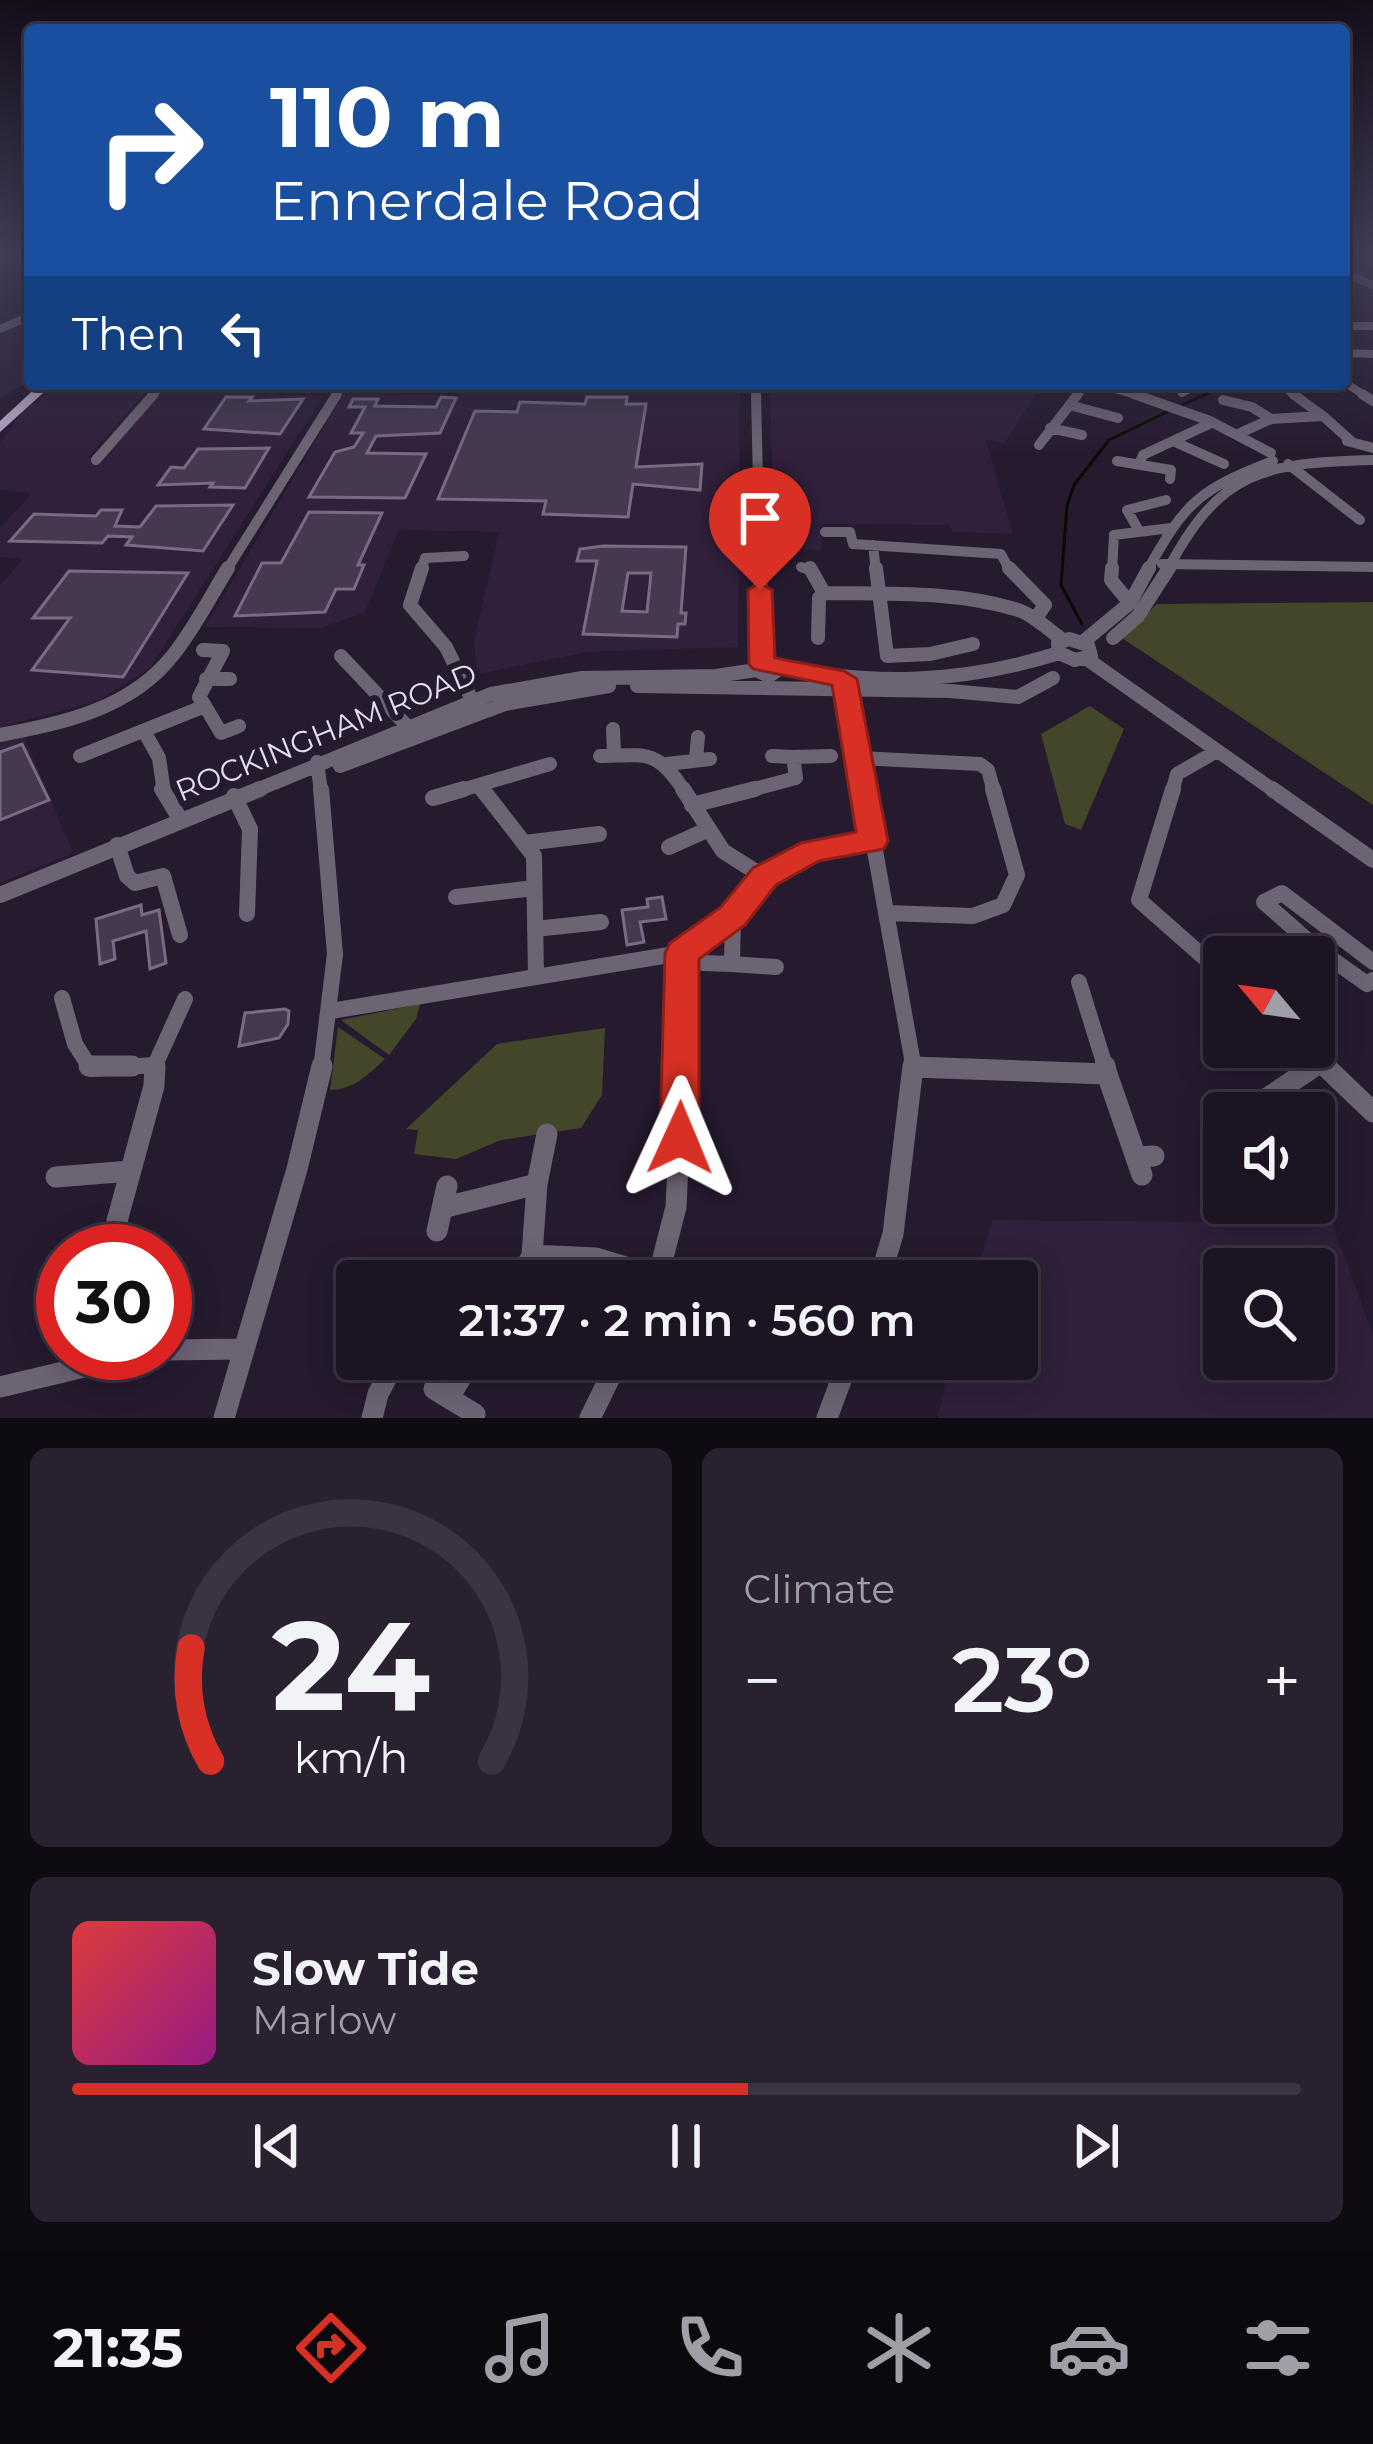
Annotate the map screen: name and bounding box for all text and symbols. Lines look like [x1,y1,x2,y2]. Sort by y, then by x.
text: 110 m [270,66,505,168]
icon: right [72,72,228,228]
text: Ennerdale Road [270,168,704,234]
icon: left [210,300,276,366]
text: Then [72,306,186,361]
pin [709,467,811,590]
icon: arrive [727,485,793,551]
street label: ROCKINGHAM ROAD [170,655,482,809]
north arrow [1203,936,1335,1068]
map controls [1203,936,1335,1380]
position arrow [617,1075,743,1201]
button: sound [1203,1092,1335,1224]
speed limit sign: 30 [36,1224,192,1380]
button: search [1203,1248,1335,1380]
text: 21:37 · 2 min · 560 m [458,1292,916,1347]
text: Climate [744,1565,895,1613]
text: 24 [272,1589,430,1741]
text: 23° [952,1625,1093,1735]
text: − [744,1640,781,1721]
text: + [1263,1640,1301,1721]
text: km/h [294,1730,408,1783]
text: Slow Tide [252,1941,479,1996]
text: Marlow [252,1996,396,2044]
icon: previous [244,2113,310,2179]
icon: pause [653,2113,719,2179]
icon: next [1063,2113,1129,2179]
icon: directions [289,2306,373,2390]
icon: music [478,2306,562,2390]
icon: phone [668,2306,752,2390]
icon: climate [857,2306,941,2390]
icon: car [1047,2306,1131,2390]
icon: filters [1236,2306,1320,2390]
text: 21:35 [53,2315,183,2381]

